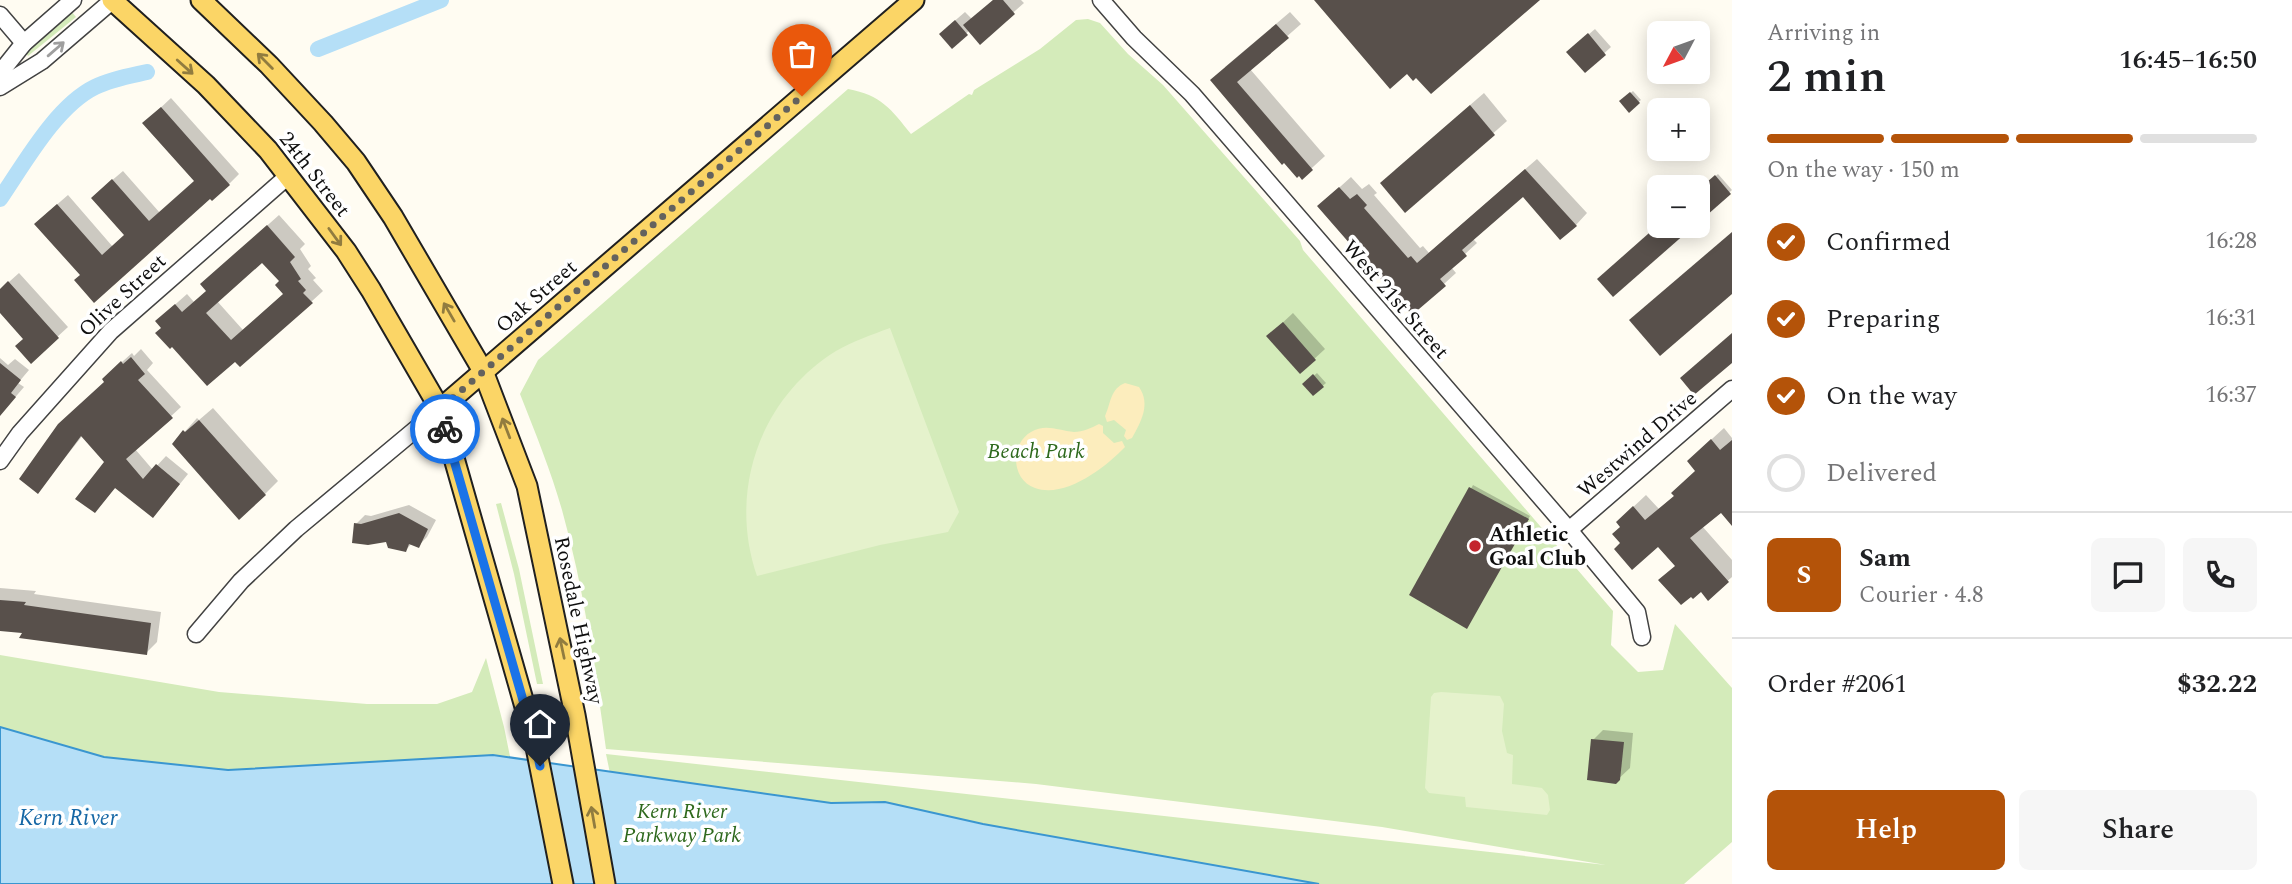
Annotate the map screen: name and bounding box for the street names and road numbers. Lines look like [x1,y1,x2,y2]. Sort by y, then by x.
street label: 24th Street [271,125,358,224]
street label: West 21st Street [1334,233,1456,367]
street label: Olive Street [71,246,174,345]
street label: Oak Street [489,252,585,341]
street label: Westwind Drive [1571,384,1705,506]
street label: Rosedale Highway [545,533,612,708]

